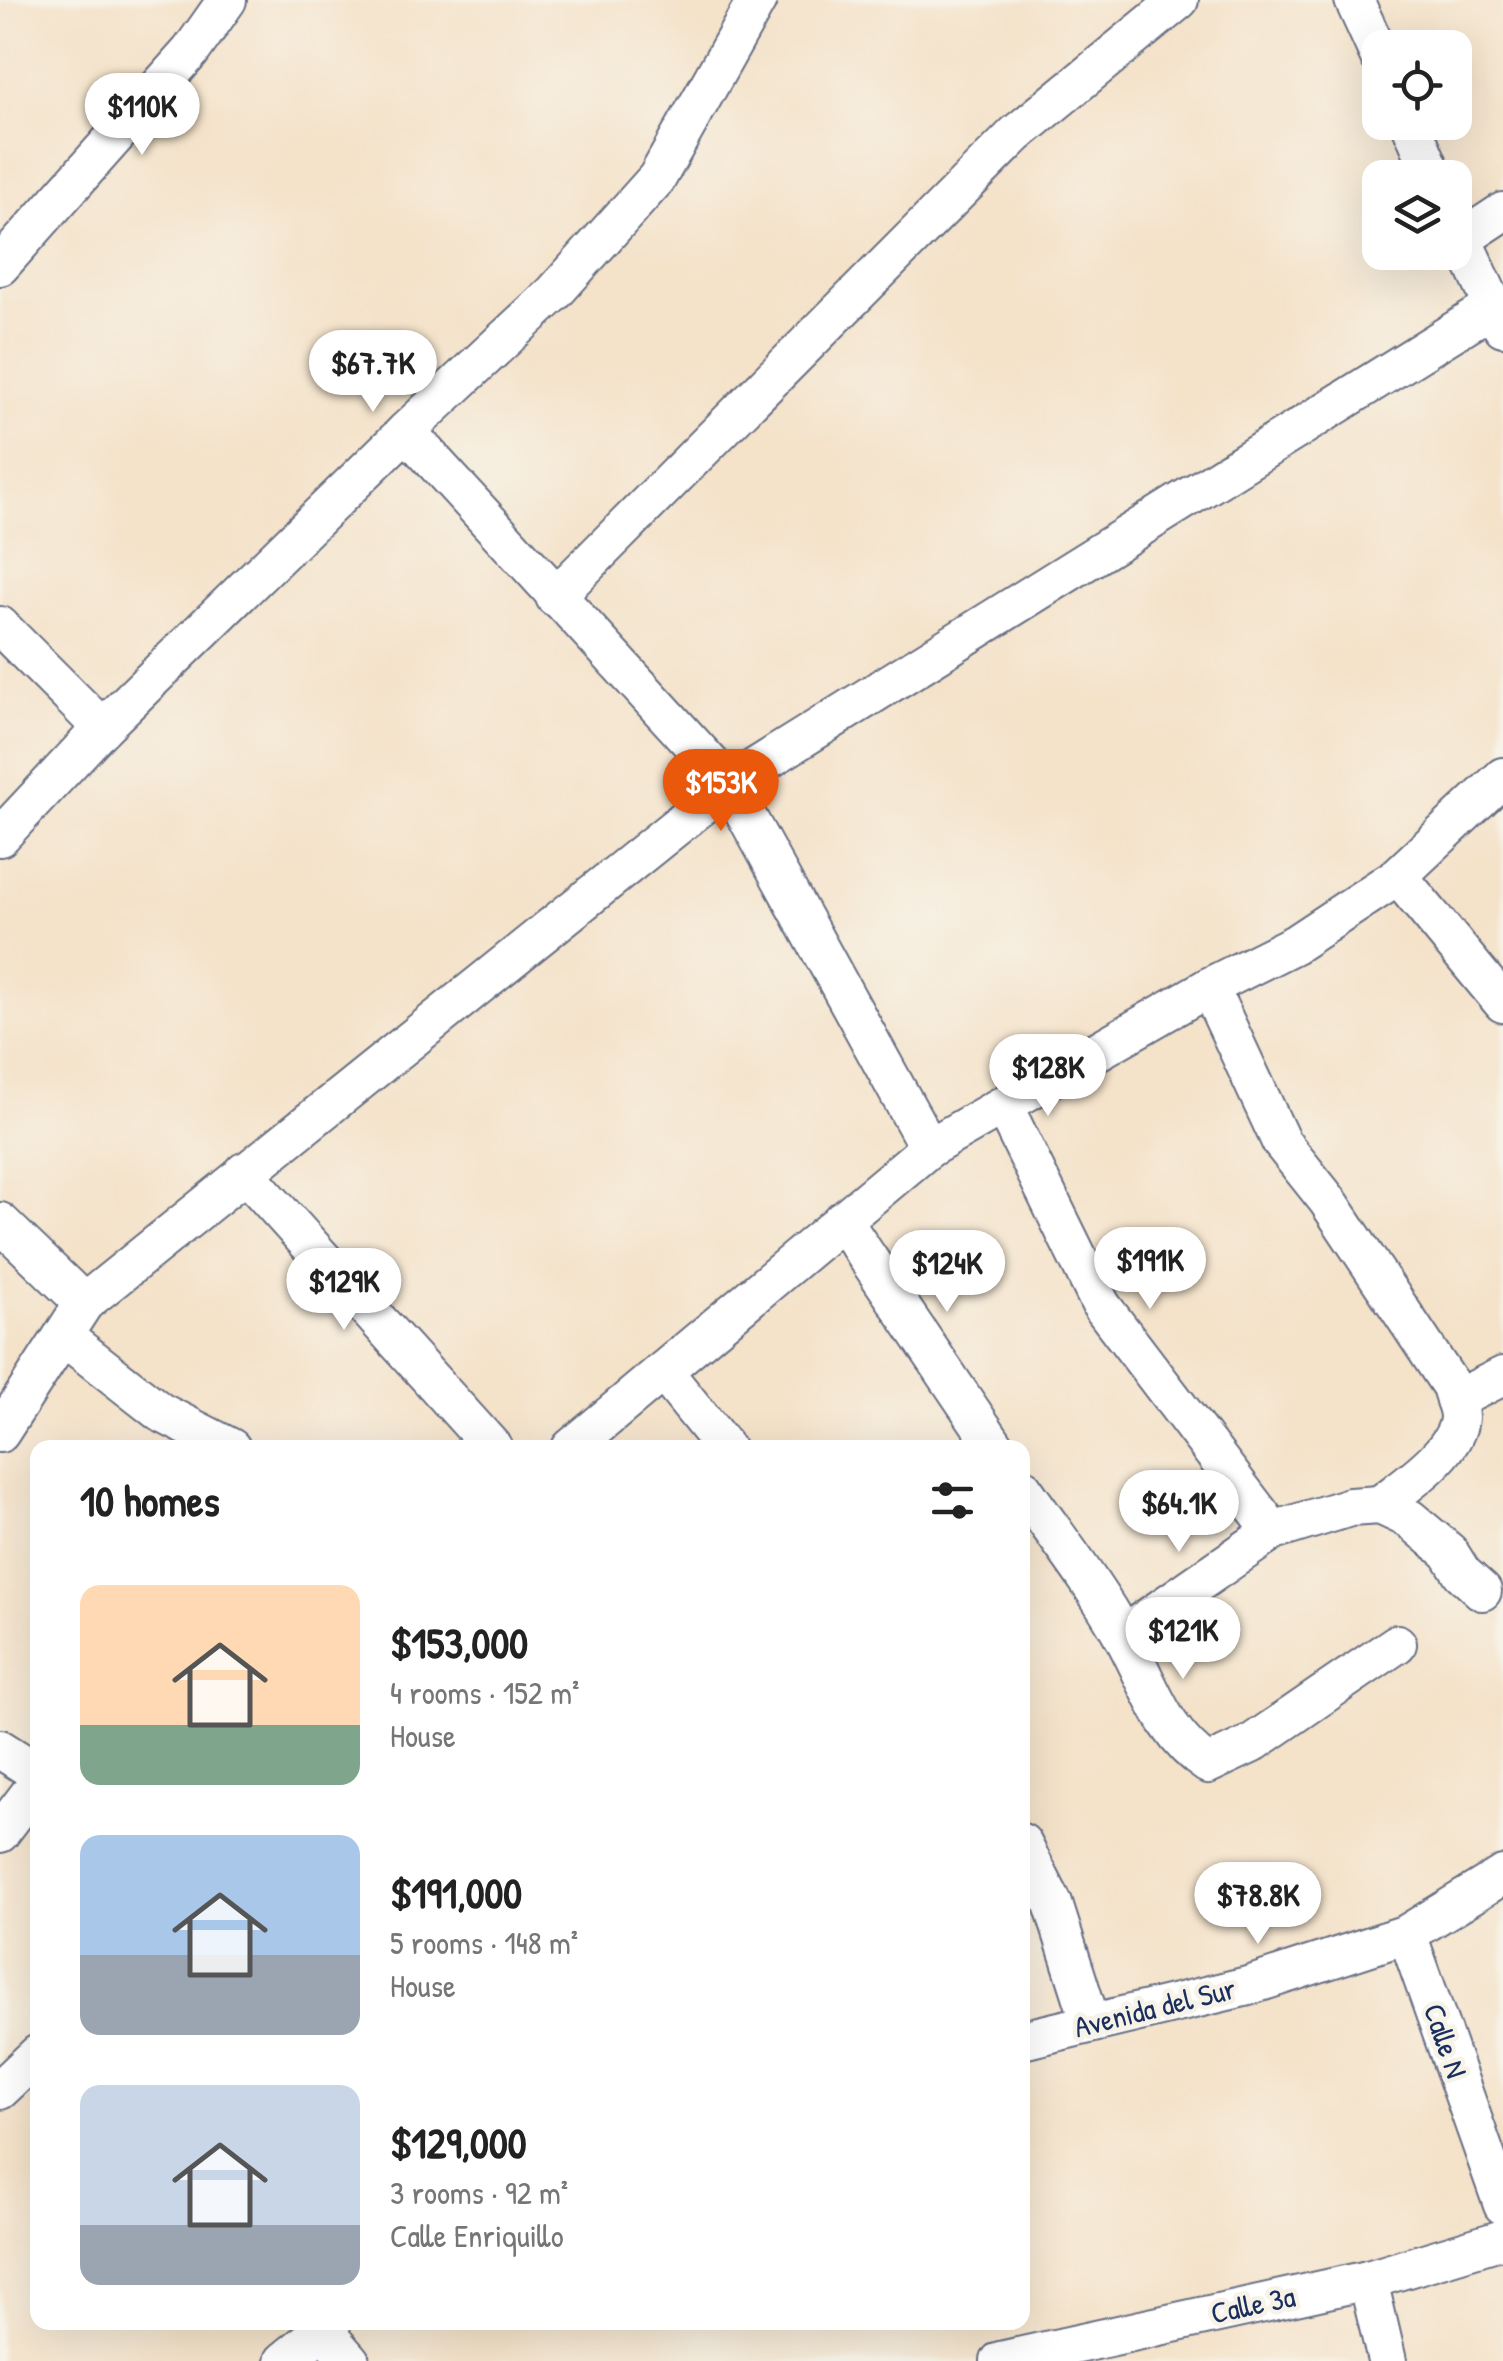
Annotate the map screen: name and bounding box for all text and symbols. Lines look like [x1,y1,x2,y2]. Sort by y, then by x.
map controls [1362,30,1472,270]
button: locate [1362,30,1472,140]
pin: $110K [72,73,212,158]
text: $110K [107,84,177,127]
button: layers [1362,160,1472,270]
pin: $67.7K [292,330,454,415]
text: $67.7K [331,341,415,384]
pin: $153K [651,749,791,834]
text: $153K [685,760,757,803]
pin: $128K [978,1034,1118,1119]
text: $128K [1011,1045,1085,1088]
pin: $191K [1080,1227,1220,1312]
pin: $124K [877,1230,1017,1315]
text: $191K [1116,1238,1184,1281]
text: $124K [911,1241,983,1284]
pin: $129K [274,1248,414,1333]
text: $129K [308,1259,380,1302]
pin: $64.1K [1098,1470,1260,1555]
text: 10 homes [80,1472,220,1529]
icon: filters [925,1473,980,1528]
text: $64.1K [1141,1481,1217,1524]
pin: $121K [1113,1597,1253,1682]
text: $121K [1147,1608,1219,1651]
text: $153,000 [390,1614,528,1671]
icon: home [160,1625,280,1745]
text: 4 rooms · 152 m² [390,1671,579,1714]
text: House [390,1714,456,1757]
pin: $78.8K [1177,1862,1339,1947]
text: $191,000 [390,1864,522,1921]
text: $78.8K [1216,1873,1300,1916]
icon: home [160,1875,280,1995]
text: 5 rooms · 148 m² [390,1921,578,1964]
text: House [390,1964,456,2007]
street label: Avenida del Sur [1070,1968,1240,2046]
street label: Calle N [1415,1998,1477,2083]
text: $129,000 [390,2114,527,2171]
icon: home [160,2125,280,2245]
text: 3 rooms · 92 m² [390,2171,568,2214]
text: Calle Enriquillo [390,2214,564,2257]
street label: Calle 3a [1207,2276,1299,2332]

